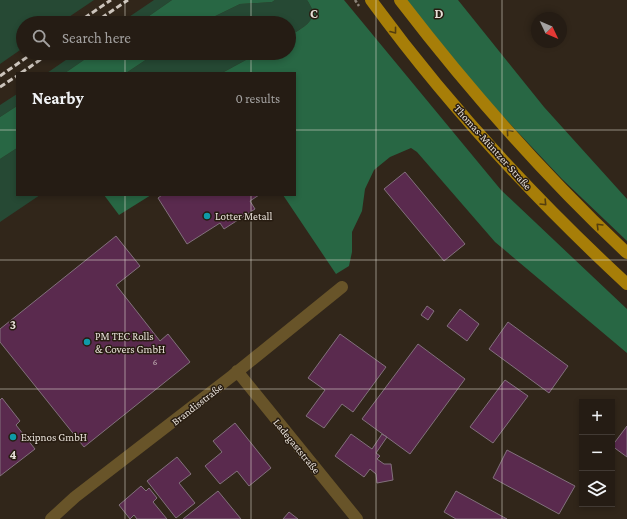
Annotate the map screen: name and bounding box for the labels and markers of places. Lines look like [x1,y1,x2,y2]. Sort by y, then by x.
place label: Lotter Metall [215,210,272,222]
marker: Lotter Metall [202,211,212,221]
place label: PM TEC Rolls & Covers GmbH [95,330,165,355]
marker: PM TEC Rolls & Covers GmbH [82,337,92,347]
place label: Exipnos GmbH [21,431,87,444]
marker: Exipnos GmbH [8,432,18,442]

